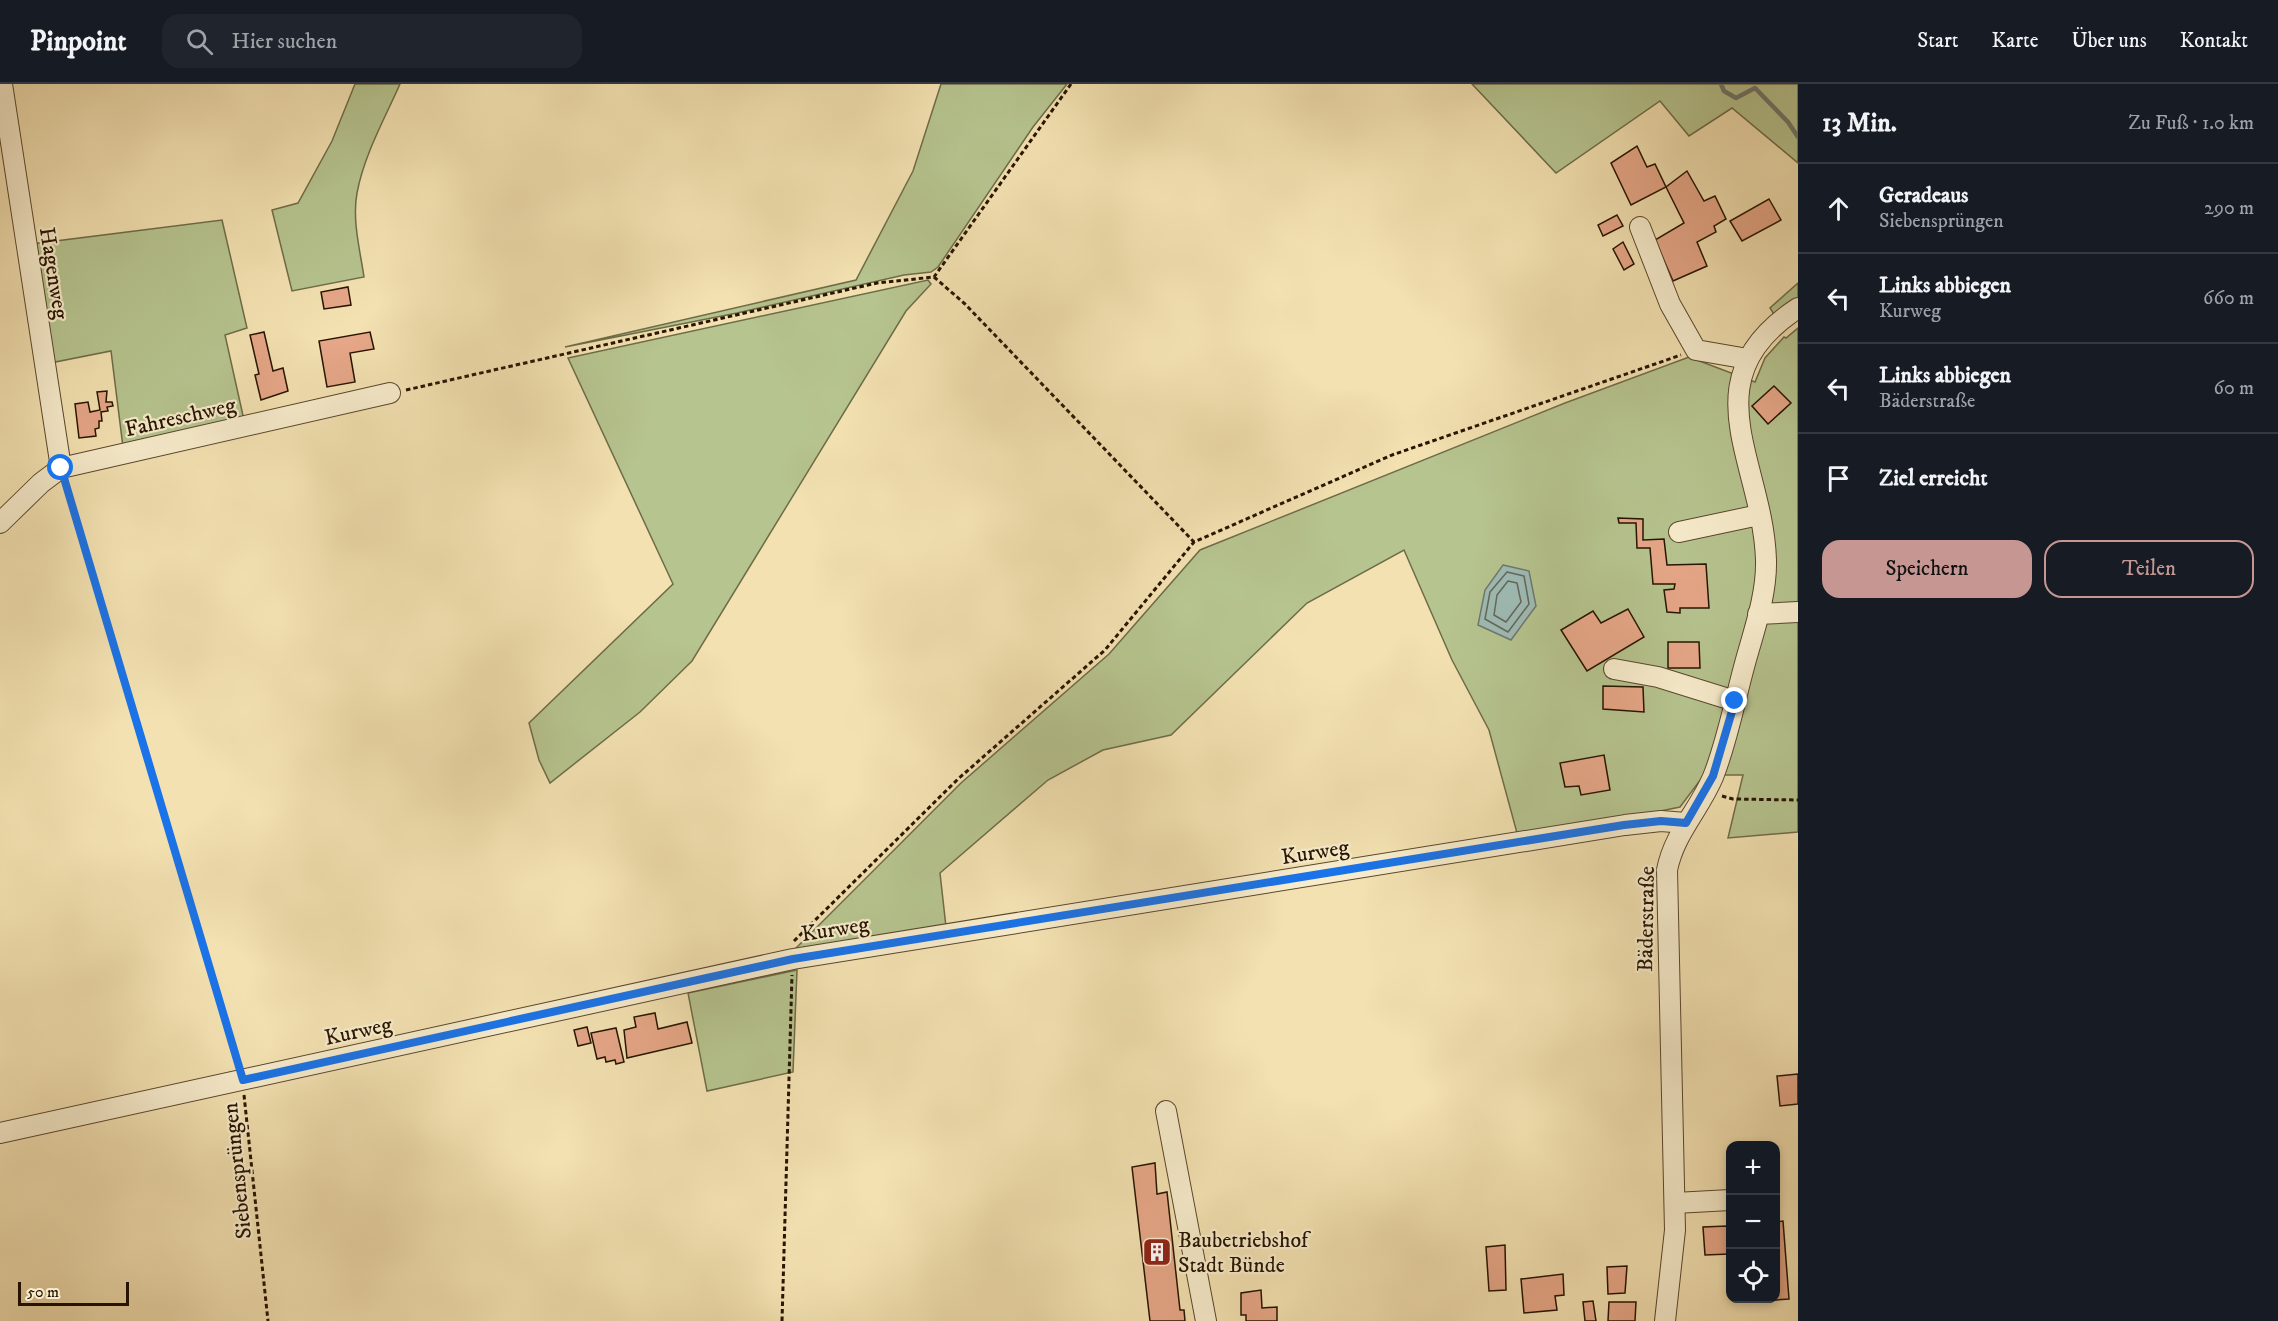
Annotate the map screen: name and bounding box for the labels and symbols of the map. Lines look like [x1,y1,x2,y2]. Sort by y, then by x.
street label: Hagenweg [33,225,74,322]
street label: Fahreschweg [122,392,239,443]
route start [47,454,73,480]
route end [1721,687,1747,713]
street label: Kurweg [1279,834,1351,871]
street label: Bäderstraße [1632,866,1661,972]
street label: Kurweg [799,911,871,948]
street label: Kurweg [322,1011,395,1052]
street label: Siebensprüngen [217,1101,258,1240]
place label: Baubetriebshof Stadt Bünde [1178,1227,1312,1279]
building icon: Baubetriebshof Stadt Bünde [1141,1236,1173,1268]
scale bar [18,1279,129,1306]

